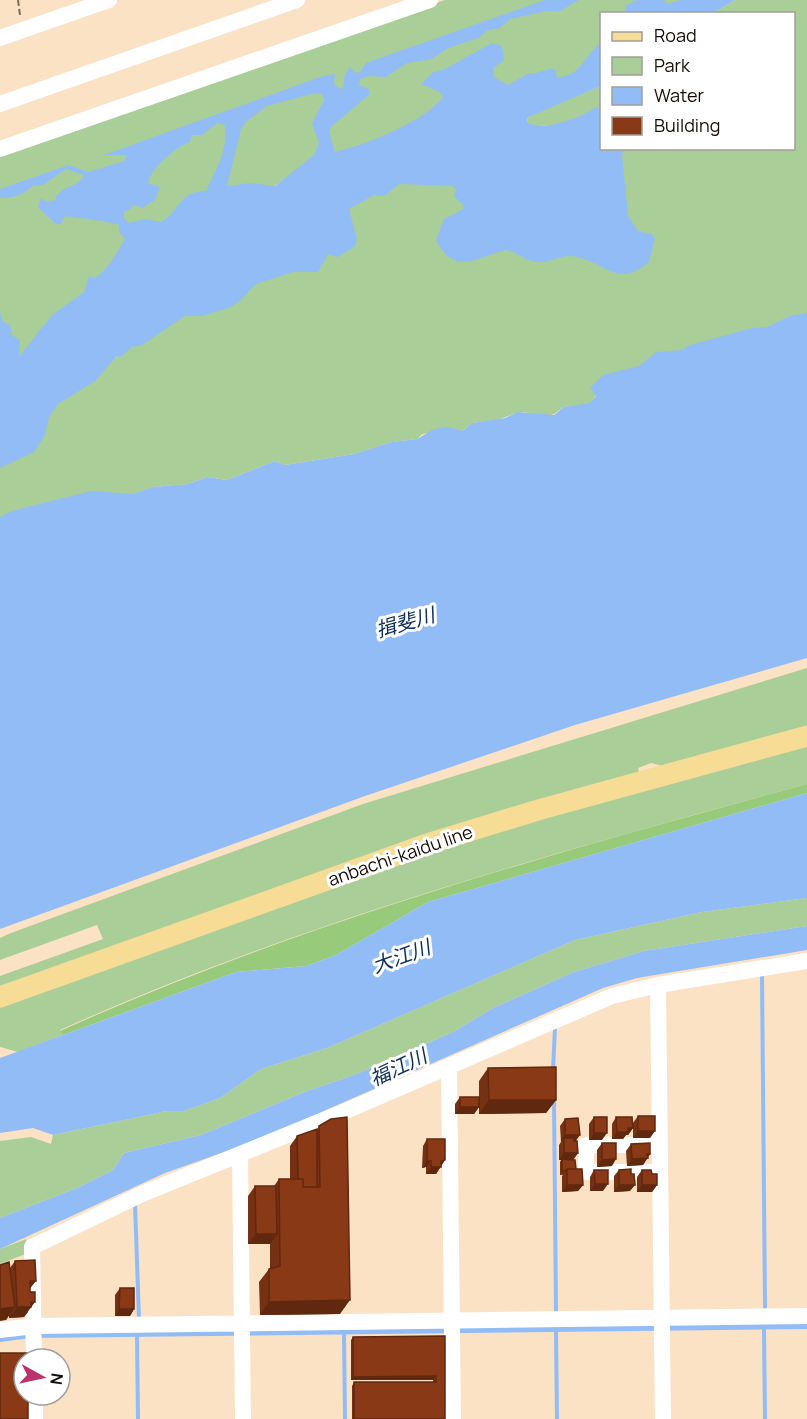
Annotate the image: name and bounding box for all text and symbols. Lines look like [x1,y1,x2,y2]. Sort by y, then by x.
legend [600,12,795,150]
text: Road [654,23,697,47]
text: Park [654,53,691,77]
text: Water [654,83,704,107]
text: Building [654,113,720,137]
water label: 揖斐川 [372,600,439,643]
street label: anbachi-kaidu line [325,819,475,891]
water label: 大江川 [368,932,436,979]
water label: 福江川 [365,1041,433,1092]
north arrow [12,1347,72,1407]
text: N [45,1372,69,1386]

